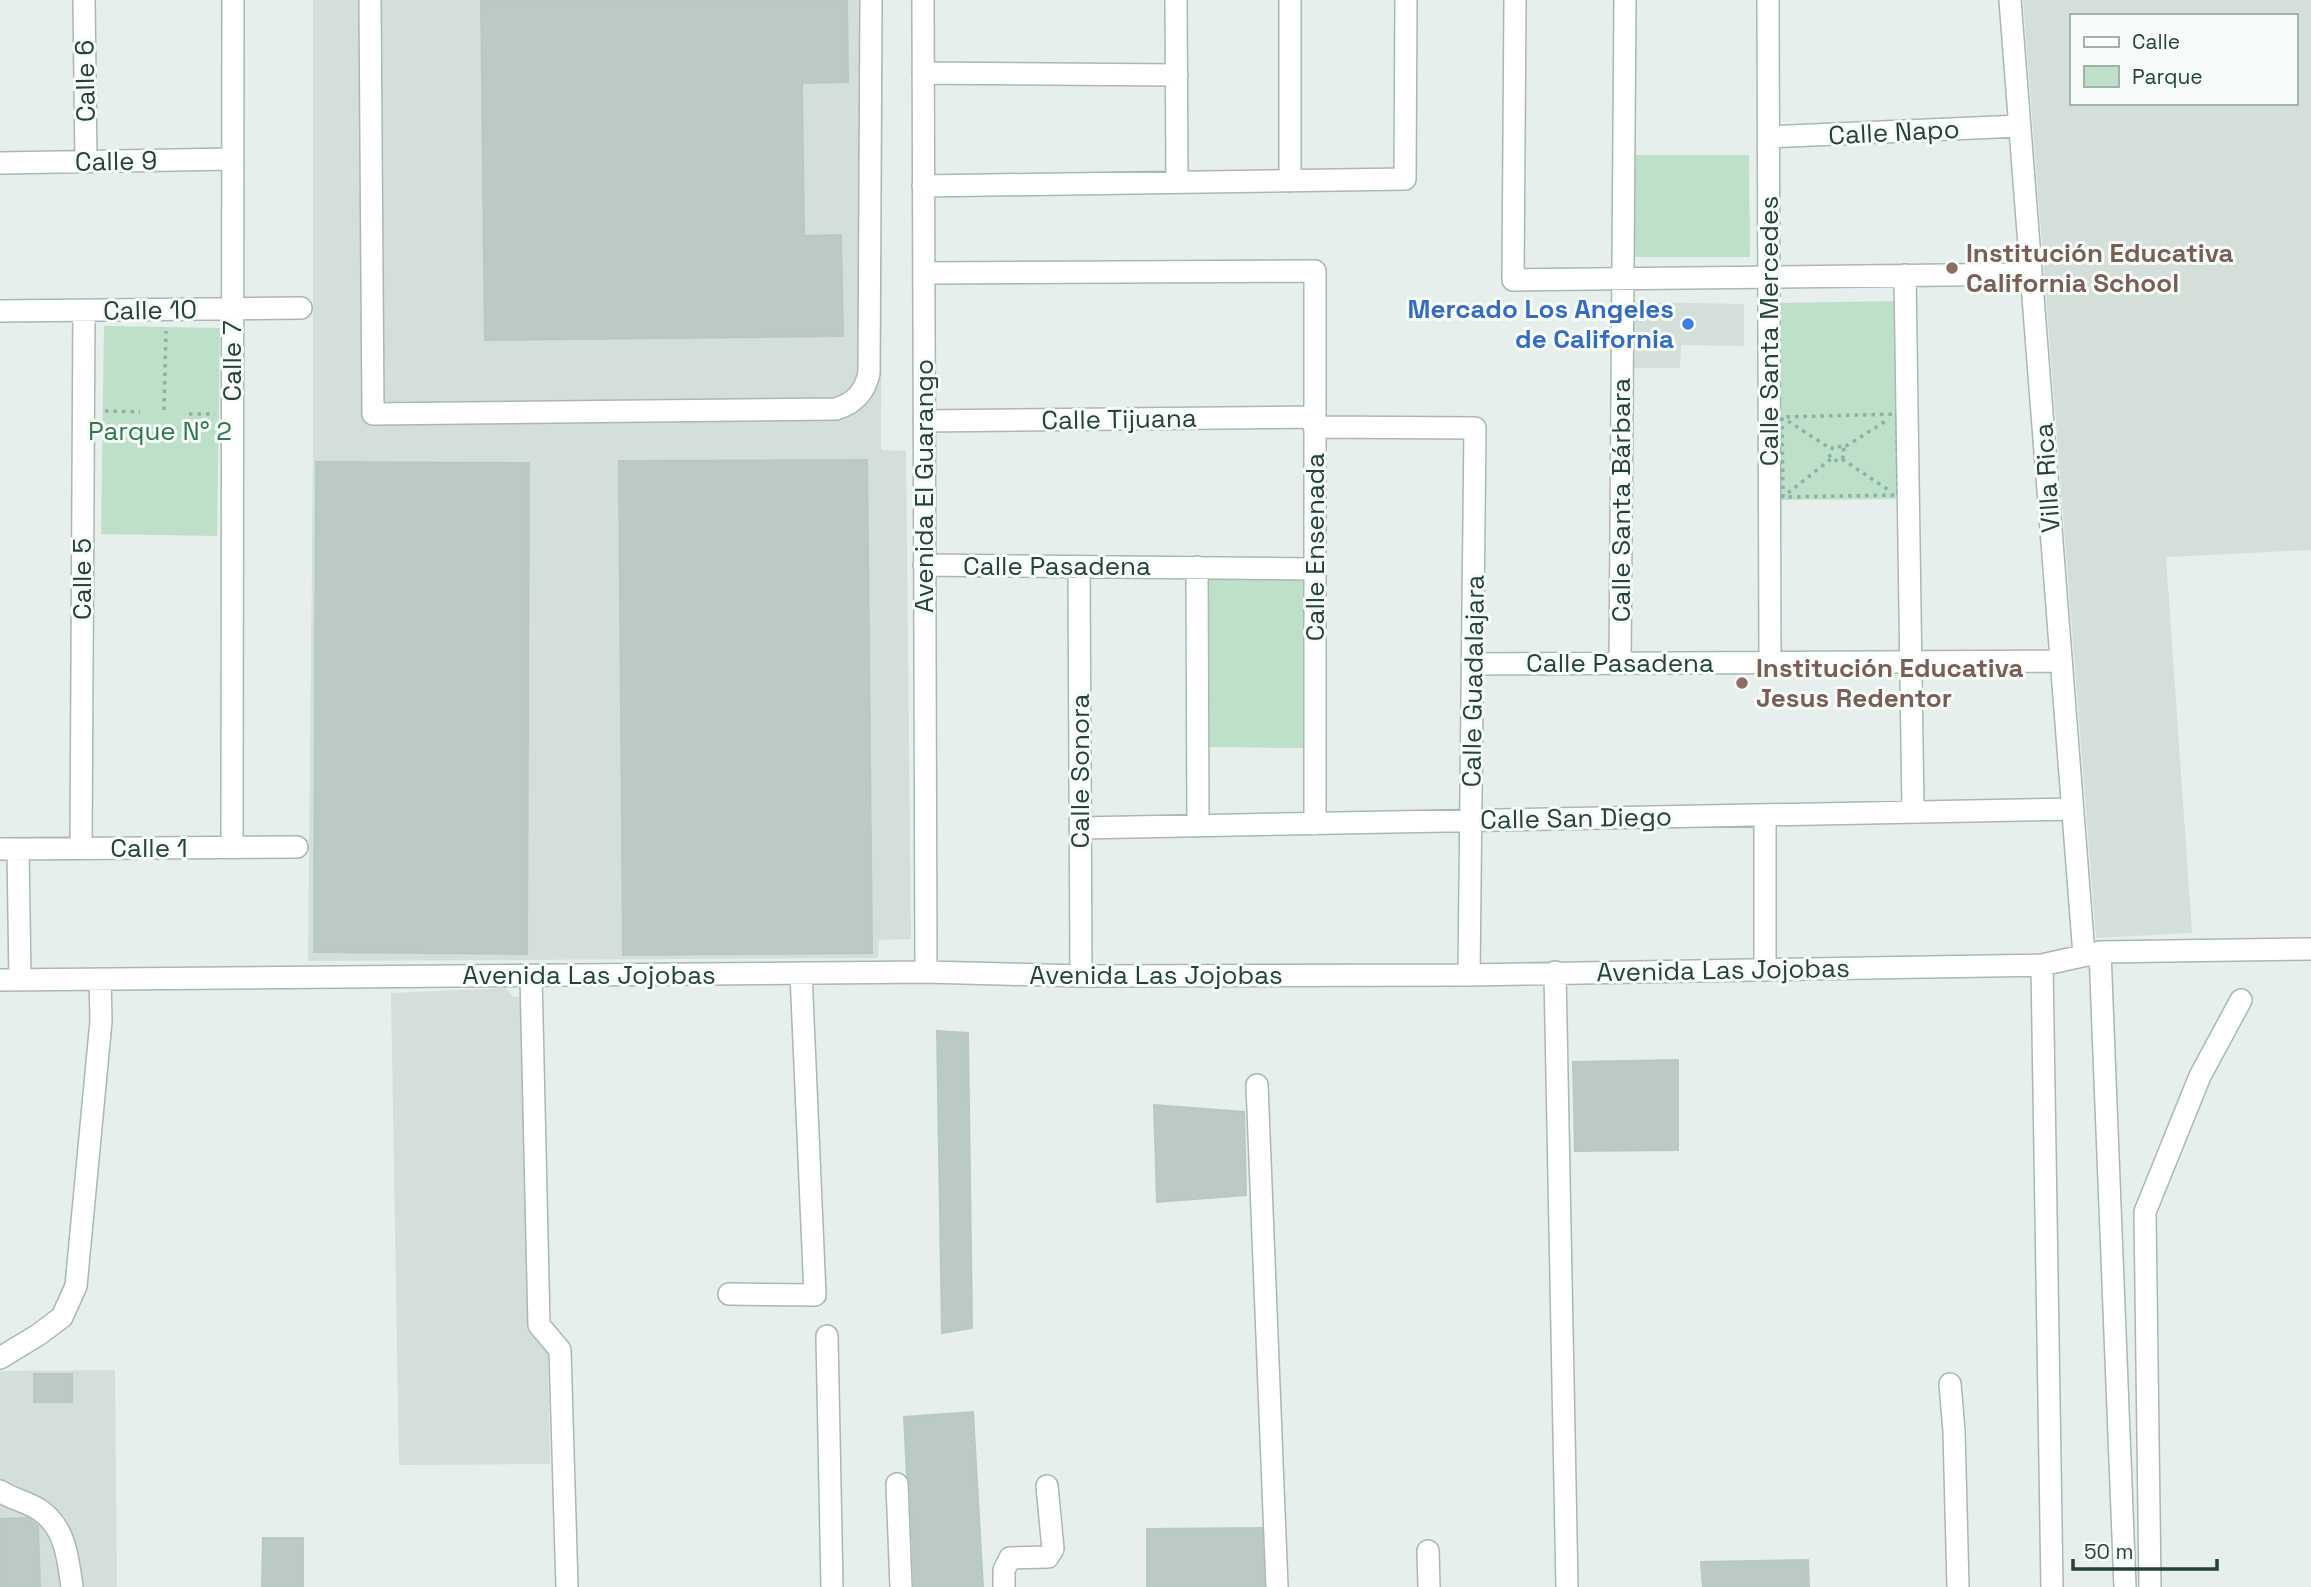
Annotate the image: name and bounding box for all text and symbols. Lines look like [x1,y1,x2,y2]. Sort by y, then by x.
legend [2070,14,2297,105]
text: Calle [2132,28,2180,55]
street label: Calle 6 [67,40,103,122]
text: Parque [2132,63,2203,90]
street label: Calle Napo [1827,112,1961,152]
street label: Calle 9 [75,143,157,179]
street label: Calle Santa Mercedes [1752,196,1786,466]
place label: Institución Educativa California School [1966,236,2234,300]
marker: Institución Educativa California School [1944,260,1960,276]
street label: Calle 10 [103,292,197,328]
place label: Mercado Los Angeles de California [1408,292,1674,356]
marker: Mercado Los Angeles de California [1680,316,1696,332]
street label: Calle 7 [215,320,249,402]
street label: Avenida El Guarango [907,359,941,613]
street label: Calle Santa Bárbara [1604,378,1638,622]
street label: Calle Tijuana [1041,401,1197,437]
park label: Parque N° 2 [88,414,232,448]
street label: Villa Rica [2026,422,2068,534]
street label: Calle Ensenada [1298,453,1332,641]
street label: Calle 5 [65,538,99,620]
street label: Calle Pasadena [963,549,1151,583]
street label: Calle Guadalajara [1454,574,1492,788]
street label: Calle Pasadena [1526,646,1714,680]
place label: Institución Educativa Jesus Redentor [1756,651,2024,715]
marker: Institución Educativa Jesus Redentor [1734,675,1750,691]
street label: Calle Sonora [1063,694,1097,848]
street label: Calle San Diego [1480,799,1672,837]
street label: Calle 1 [110,831,188,865]
street label: Avenida Las Jojobas [1596,951,1850,989]
street label: Avenida Las Jojobas [462,958,716,992]
street label: Avenida Las Jojobas [1029,958,1283,992]
scale bar [2073,1528,2216,1572]
text: 50 m [2084,1538,2134,1565]

